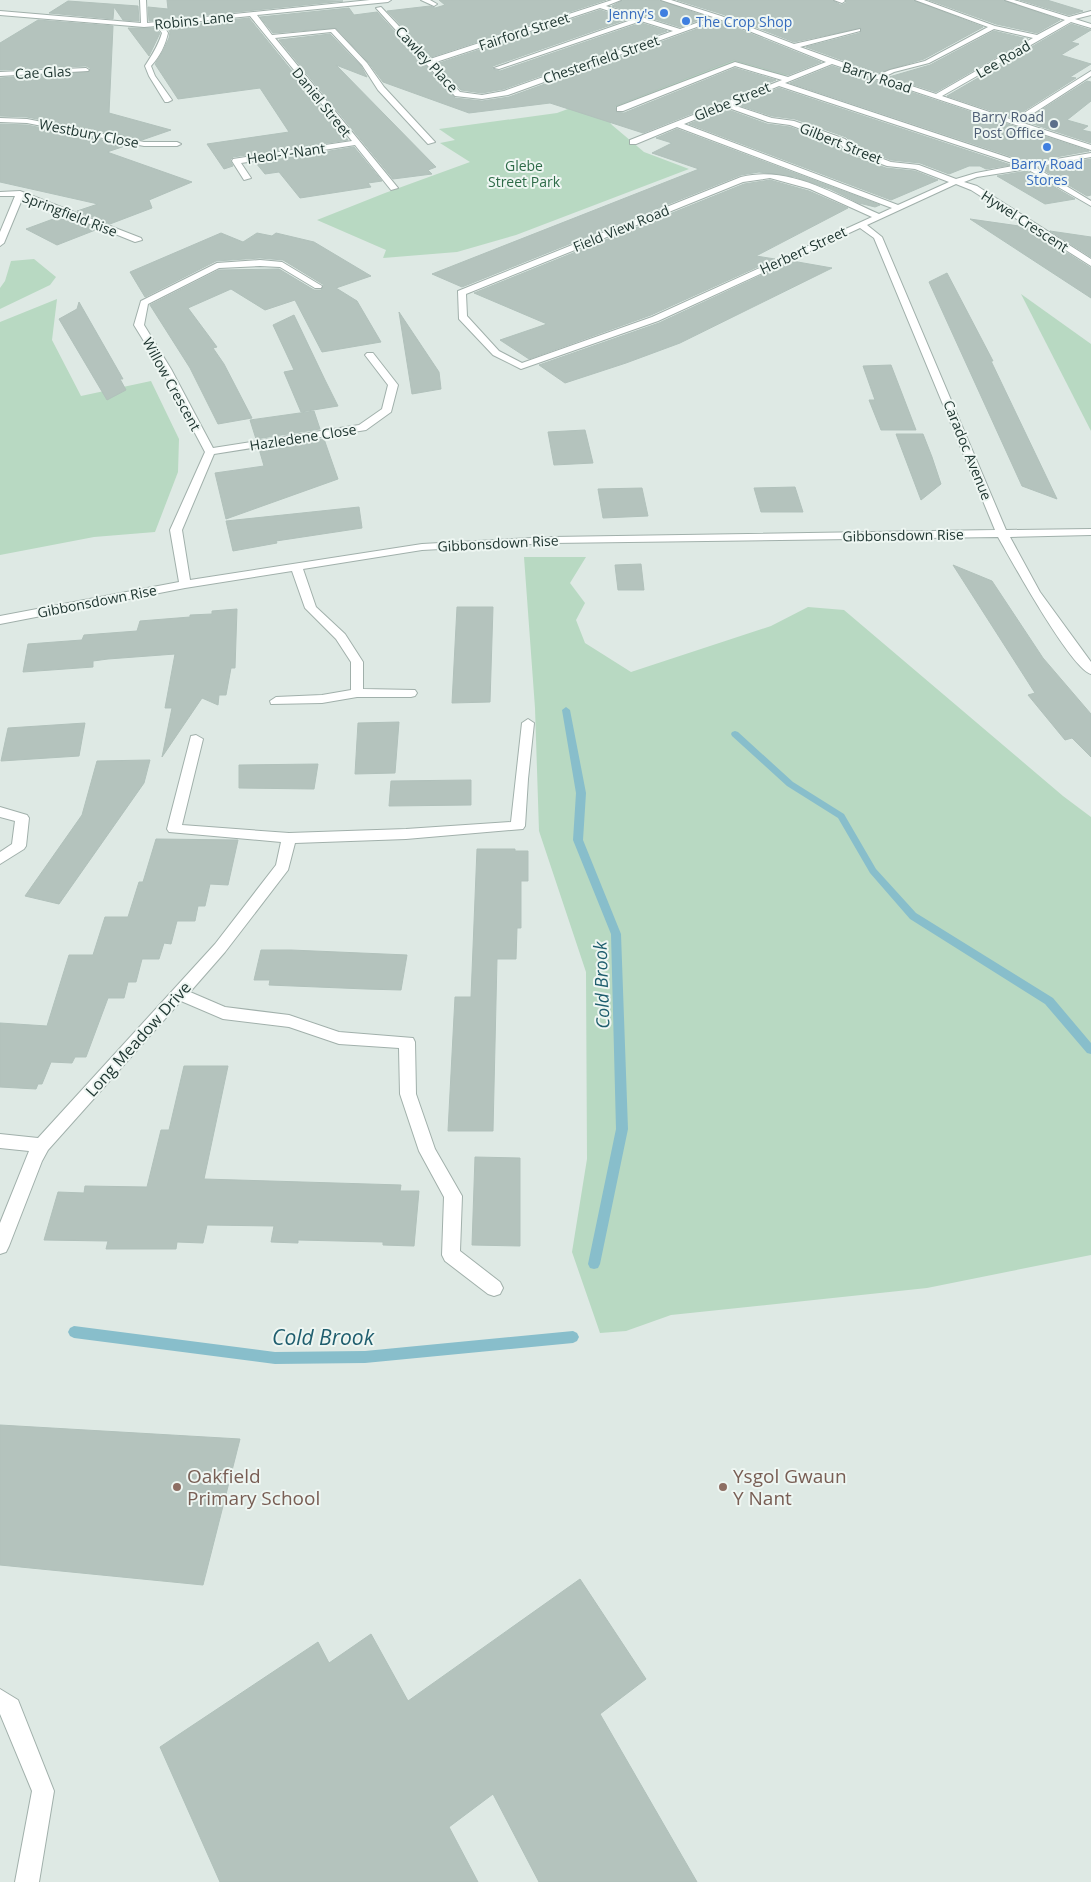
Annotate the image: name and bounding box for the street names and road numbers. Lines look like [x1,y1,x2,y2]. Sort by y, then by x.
street label: Robins Lane [153,6,235,34]
street label: Fairford Street [476,7,572,55]
street label: Cawley Place [391,22,463,96]
street label: Chesterfield Street [540,30,662,88]
street label: Lee Road [972,36,1034,82]
street label: Barry Road [840,57,914,97]
street label: Cae Glas [14,61,72,83]
street label: Daniel Street [288,63,356,141]
street label: Glebe Street [691,77,773,125]
street label: Westbury Close [37,114,141,152]
street label: Gilbert Street [797,118,885,168]
street label: Heol-Y-Nant [246,138,326,168]
street label: Hywel Crescent [978,186,1072,256]
street label: Springfield Rise [20,187,120,241]
street label: Field View Road [570,200,672,256]
street label: Herbert Street [756,222,850,278]
street label: Willow Crescent [139,334,205,434]
street label: Caradoc Avenue [939,397,997,503]
street label: Hazledene Close [248,419,358,455]
street label: Gibbonsdown Rise [842,524,964,546]
street label: Gibbonsdown Rise [437,530,559,556]
street label: Gibbonsdown Rise [36,580,158,622]
street label: Long Meadow Drive [80,977,196,1101]

